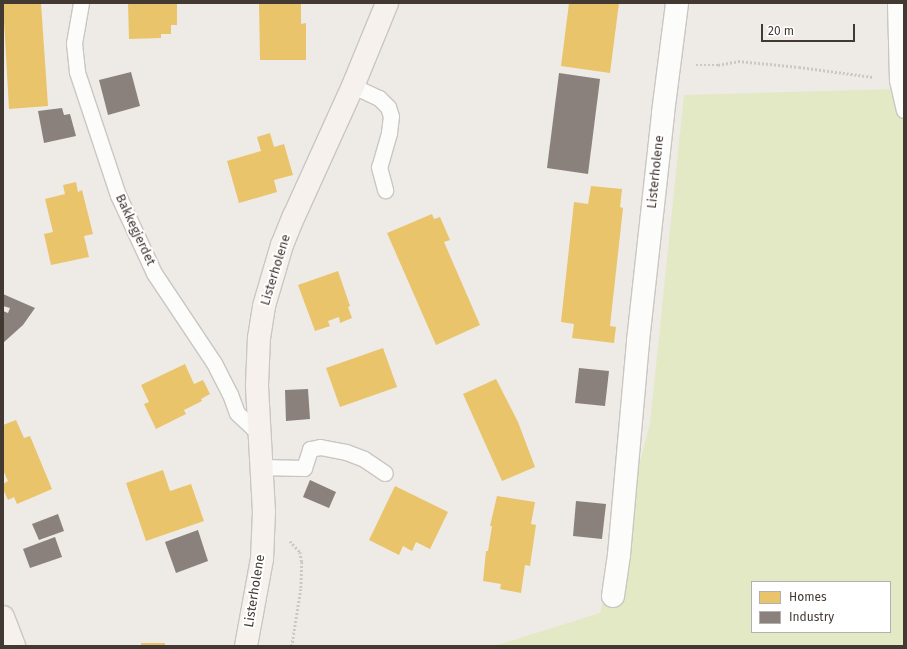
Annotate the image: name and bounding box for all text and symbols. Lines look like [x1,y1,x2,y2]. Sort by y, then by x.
scale bar [763,16,857,42]
text: 20 m [768,24,794,38]
street label: Listerholene [644,135,668,209]
street label: Bakkegjerdet [112,192,158,268]
street label: Listerholene [258,233,294,307]
street label: Listerholene [242,553,268,629]
legend [751,581,891,633]
text: Homes [789,590,827,604]
text: Industry [789,610,834,624]

